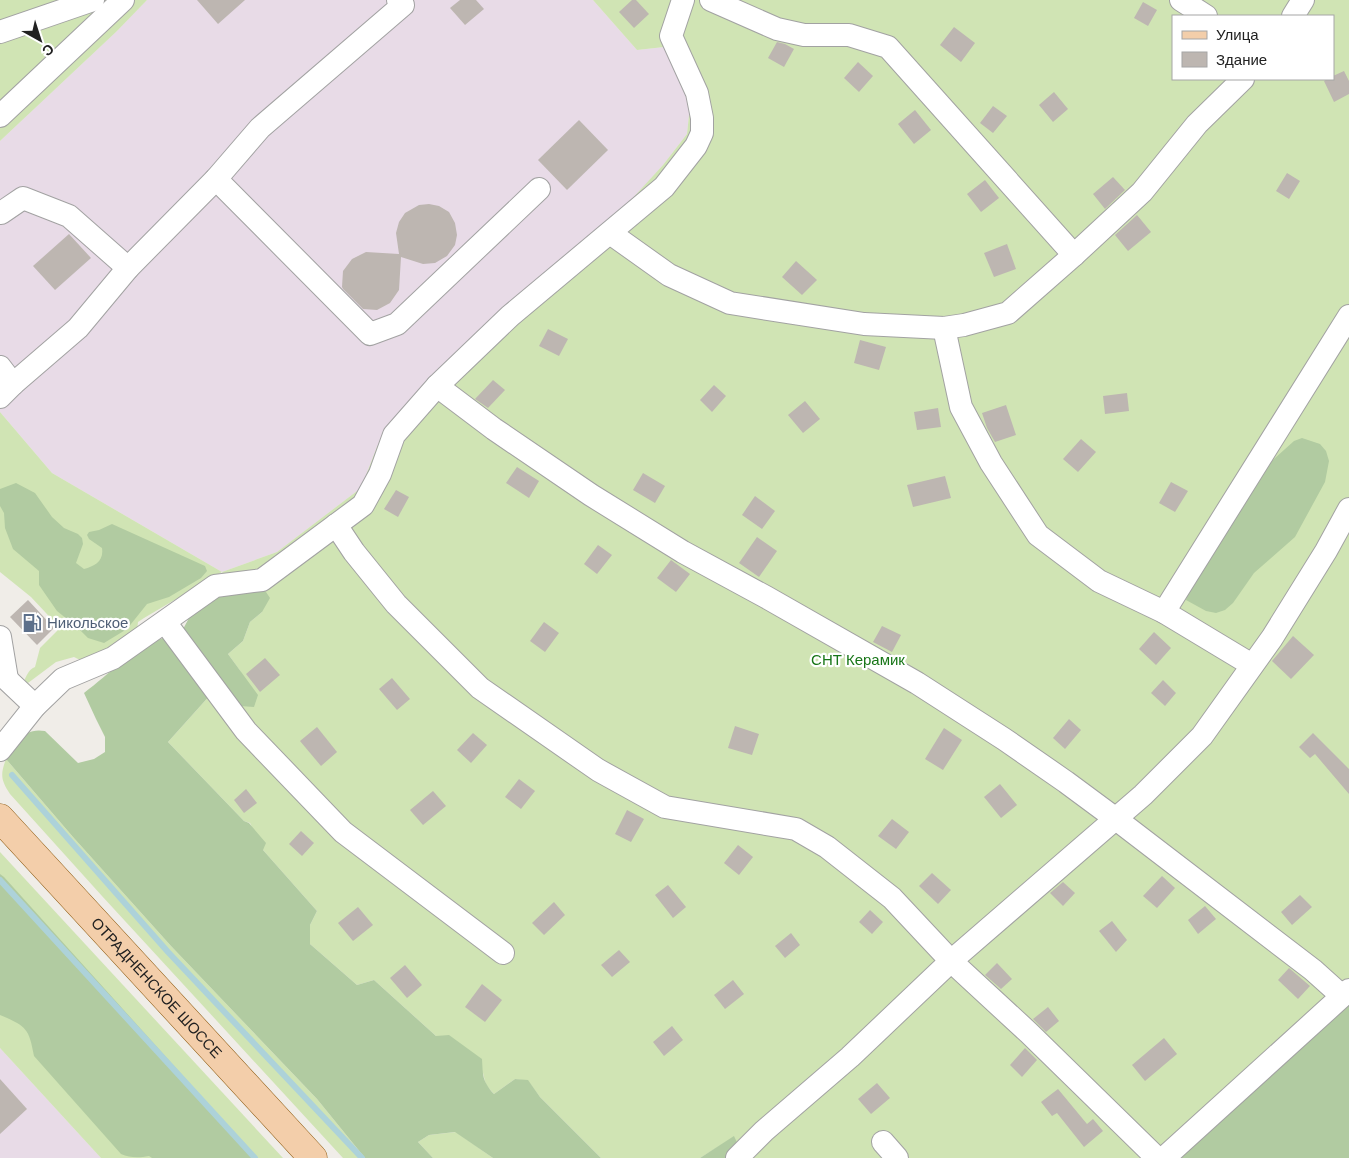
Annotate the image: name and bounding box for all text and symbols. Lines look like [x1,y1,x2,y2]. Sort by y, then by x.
north arrow [15,15,65,65]
legend [1172,15,1334,80]
text: Улица [1216,25,1259,45]
text: С [39,40,58,60]
text: Здание [1216,50,1267,70]
fuel station icon: Никольское [21,612,43,634]
place label: Никольское [47,613,128,633]
park label: СНТ Керамик [811,650,905,670]
street label: ОТРАДНЕНСКОЕ ШОССЕ [87,913,226,1063]

